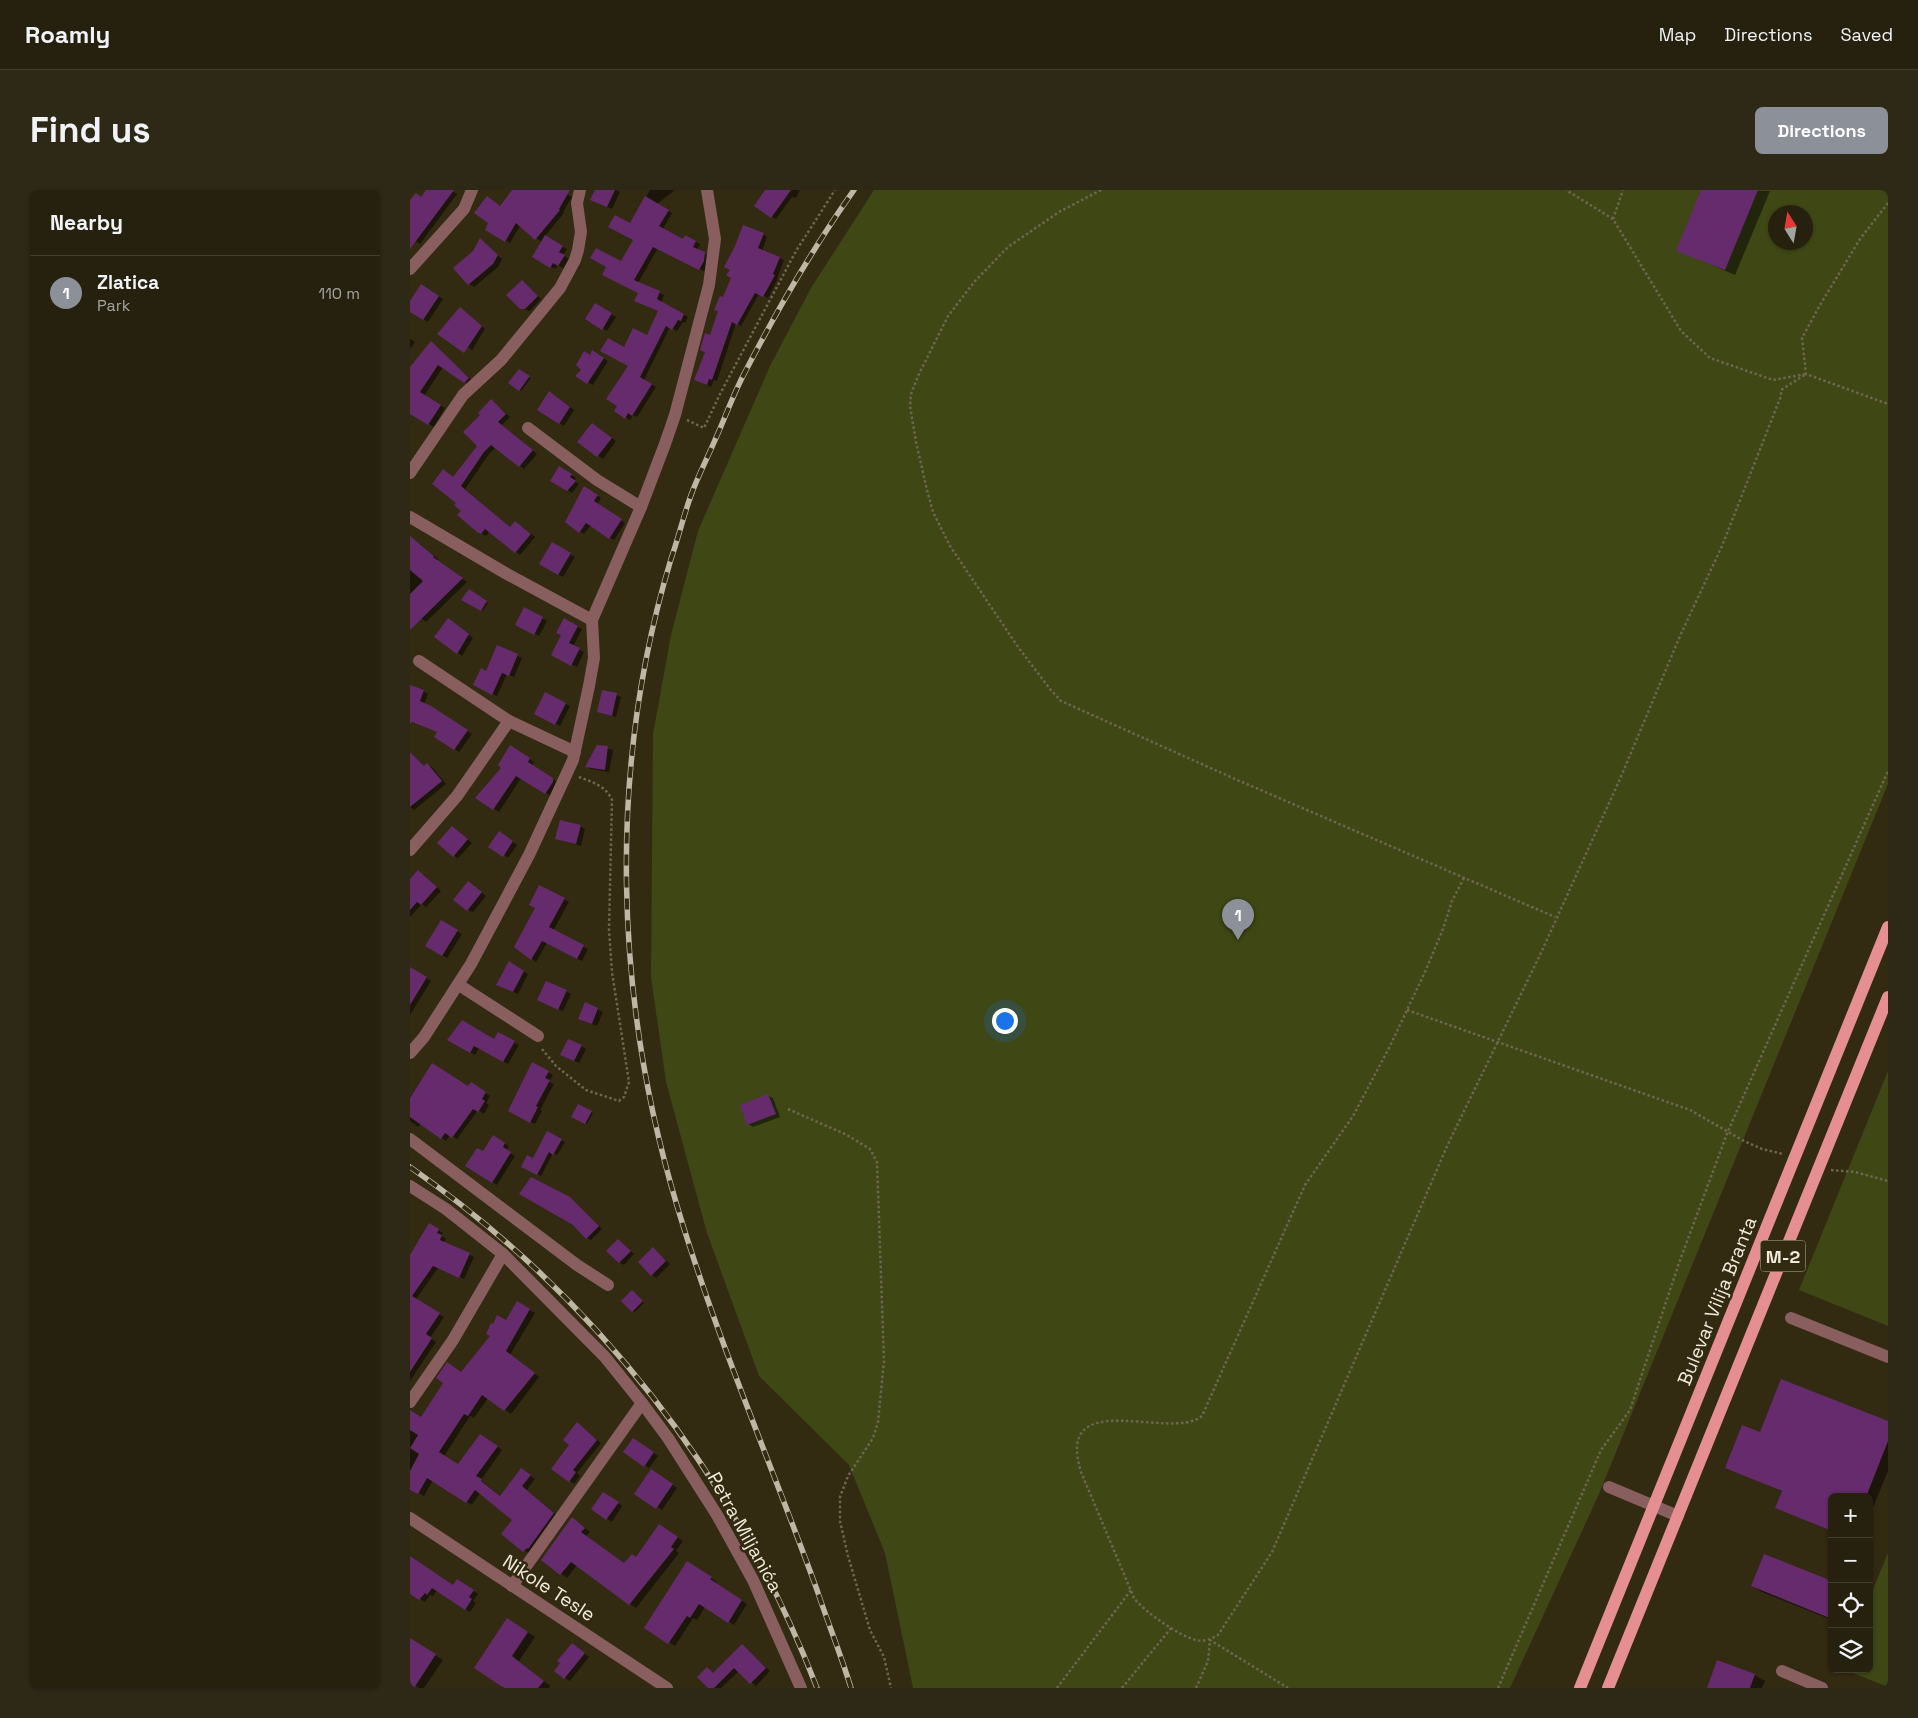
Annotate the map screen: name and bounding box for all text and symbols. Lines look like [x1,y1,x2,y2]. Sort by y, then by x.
text: Roamly [25,19,110,50]
text: Map [1659,23,1696,46]
text: Directions [1724,23,1813,46]
text: Saved [1841,23,1893,46]
button: Directions [1755,107,1888,154]
text: Find us [30,108,151,152]
north arrow [1768,205,1813,250]
text: Nearby [50,209,123,236]
text: Zlatica [97,270,159,295]
text: 1 [62,283,70,304]
text: 110 m [318,283,360,304]
text: Park [97,295,130,316]
pin: 1 [1222,899,1254,940]
your location [992,1008,1018,1034]
street label: Bulevar Vilija Branta [1672,1213,1762,1389]
road number: M-2 [1760,1240,1806,1272]
street label: Petra Miljanića [702,1468,788,1596]
map controls [1828,1493,1873,1673]
button: + [1828,1493,1873,1538]
button: − [1828,1538,1873,1583]
street label: Nikole Tesle [498,1549,600,1627]
button: locate [1828,1583,1873,1628]
button: layers [1828,1628,1873,1673]

